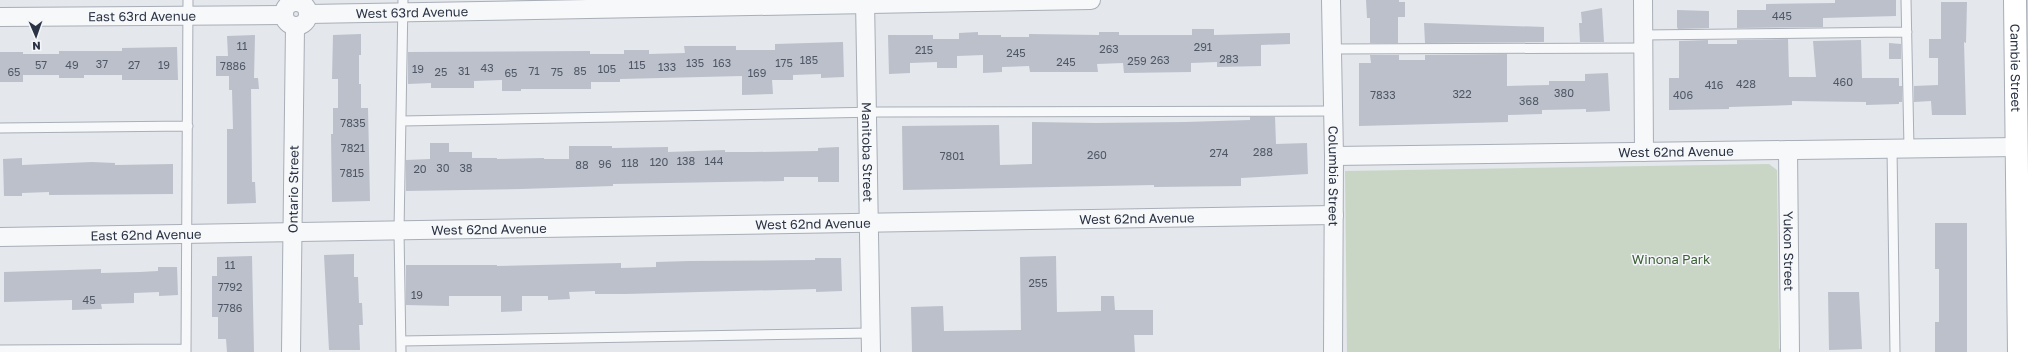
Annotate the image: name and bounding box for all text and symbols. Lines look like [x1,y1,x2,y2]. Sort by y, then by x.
street label: West 63rd Avenue [356,3,468,21]
street label: East 63rd Avenue [88,8,196,24]
house number: 445 [1772,9,1792,22]
north arrow [16,16,56,56]
street label: Cambie Street [2007,24,2024,112]
house number: 11 [237,39,247,52]
text: N [32,40,41,53]
house number: 291 [1194,40,1212,53]
house number: 263 [1099,42,1119,55]
house number: 215 [915,43,933,56]
house number: 245 [1006,46,1026,59]
house number: 283 [1219,52,1239,65]
house number: 185 [800,53,818,66]
house number: 263 [1150,53,1170,66]
house number: 259 [1127,54,1147,67]
house number: 245 [1056,55,1076,68]
house number: 135 [686,56,704,69]
house number: 163 [713,56,731,69]
house number: 175 [775,56,793,69]
house number: 37 [96,57,108,70]
house number: 57 [35,58,47,71]
house number: 49 [65,58,79,71]
house number: 27 [128,58,140,71]
house number: 19 [158,58,170,71]
house number: 115 [628,58,646,71]
house number: 7886 [220,59,246,72]
house number: 133 [658,60,676,73]
house number: 43 [480,61,494,74]
house number: 19 [412,62,424,75]
house number: 105 [598,62,616,75]
house number: 31 [458,64,470,77]
house number: 71 [528,64,540,77]
house number: 85 [573,64,587,77]
house number: 65 [7,65,21,78]
house number: 25 [435,65,447,78]
house number: 75 [551,65,563,78]
house number: 65 [504,66,518,79]
house number: 169 [748,66,766,79]
house number: 460 [1833,75,1853,88]
house number: 428 [1736,77,1756,90]
house number: 416 [1705,78,1724,91]
house number: 380 [1554,86,1574,99]
house number: 322 [1452,87,1472,100]
house number: 7833 [1370,88,1396,101]
house number: 406 [1673,88,1693,101]
house number: 368 [1519,94,1539,107]
street label: Manitoba Street [859,102,876,202]
house number: 7835 [340,116,366,129]
street label: Columbia Street [1325,125,1342,226]
house number: 7821 [341,141,365,154]
street label: West 62nd Avenue [1618,143,1734,160]
street label: Ontario Street [284,145,302,233]
house number: 288 [1253,145,1273,158]
house number: 274 [1210,146,1229,159]
house number: 260 [1087,148,1107,161]
house number: 7801 [940,149,964,162]
house number: 138 [677,154,696,167]
house number: 144 [705,154,724,167]
house number: 120 [650,155,668,168]
house number: 118 [621,156,639,169]
house number: 96 [598,157,612,170]
house number: 88 [575,158,589,171]
house number: 30 [436,161,450,174]
house number: 38 [459,161,473,174]
house number: 20 [413,162,427,175]
house number: 7815 [340,166,364,179]
street label: West 62nd Avenue [1079,209,1195,227]
street label: Yukon Street [1781,211,1797,291]
street label: West 62nd Avenue [755,215,871,233]
street label: West 62nd Avenue [431,220,547,238]
street label: East 62nd Avenue [90,226,202,244]
park label: Winona Park [1632,251,1711,267]
house number: 11 [225,258,235,271]
house number: 255 [1028,276,1048,289]
house number: 7792 [218,280,242,293]
house number: 19 [411,288,423,301]
house number: 45 [82,293,96,306]
house number: 7786 [217,301,243,314]

